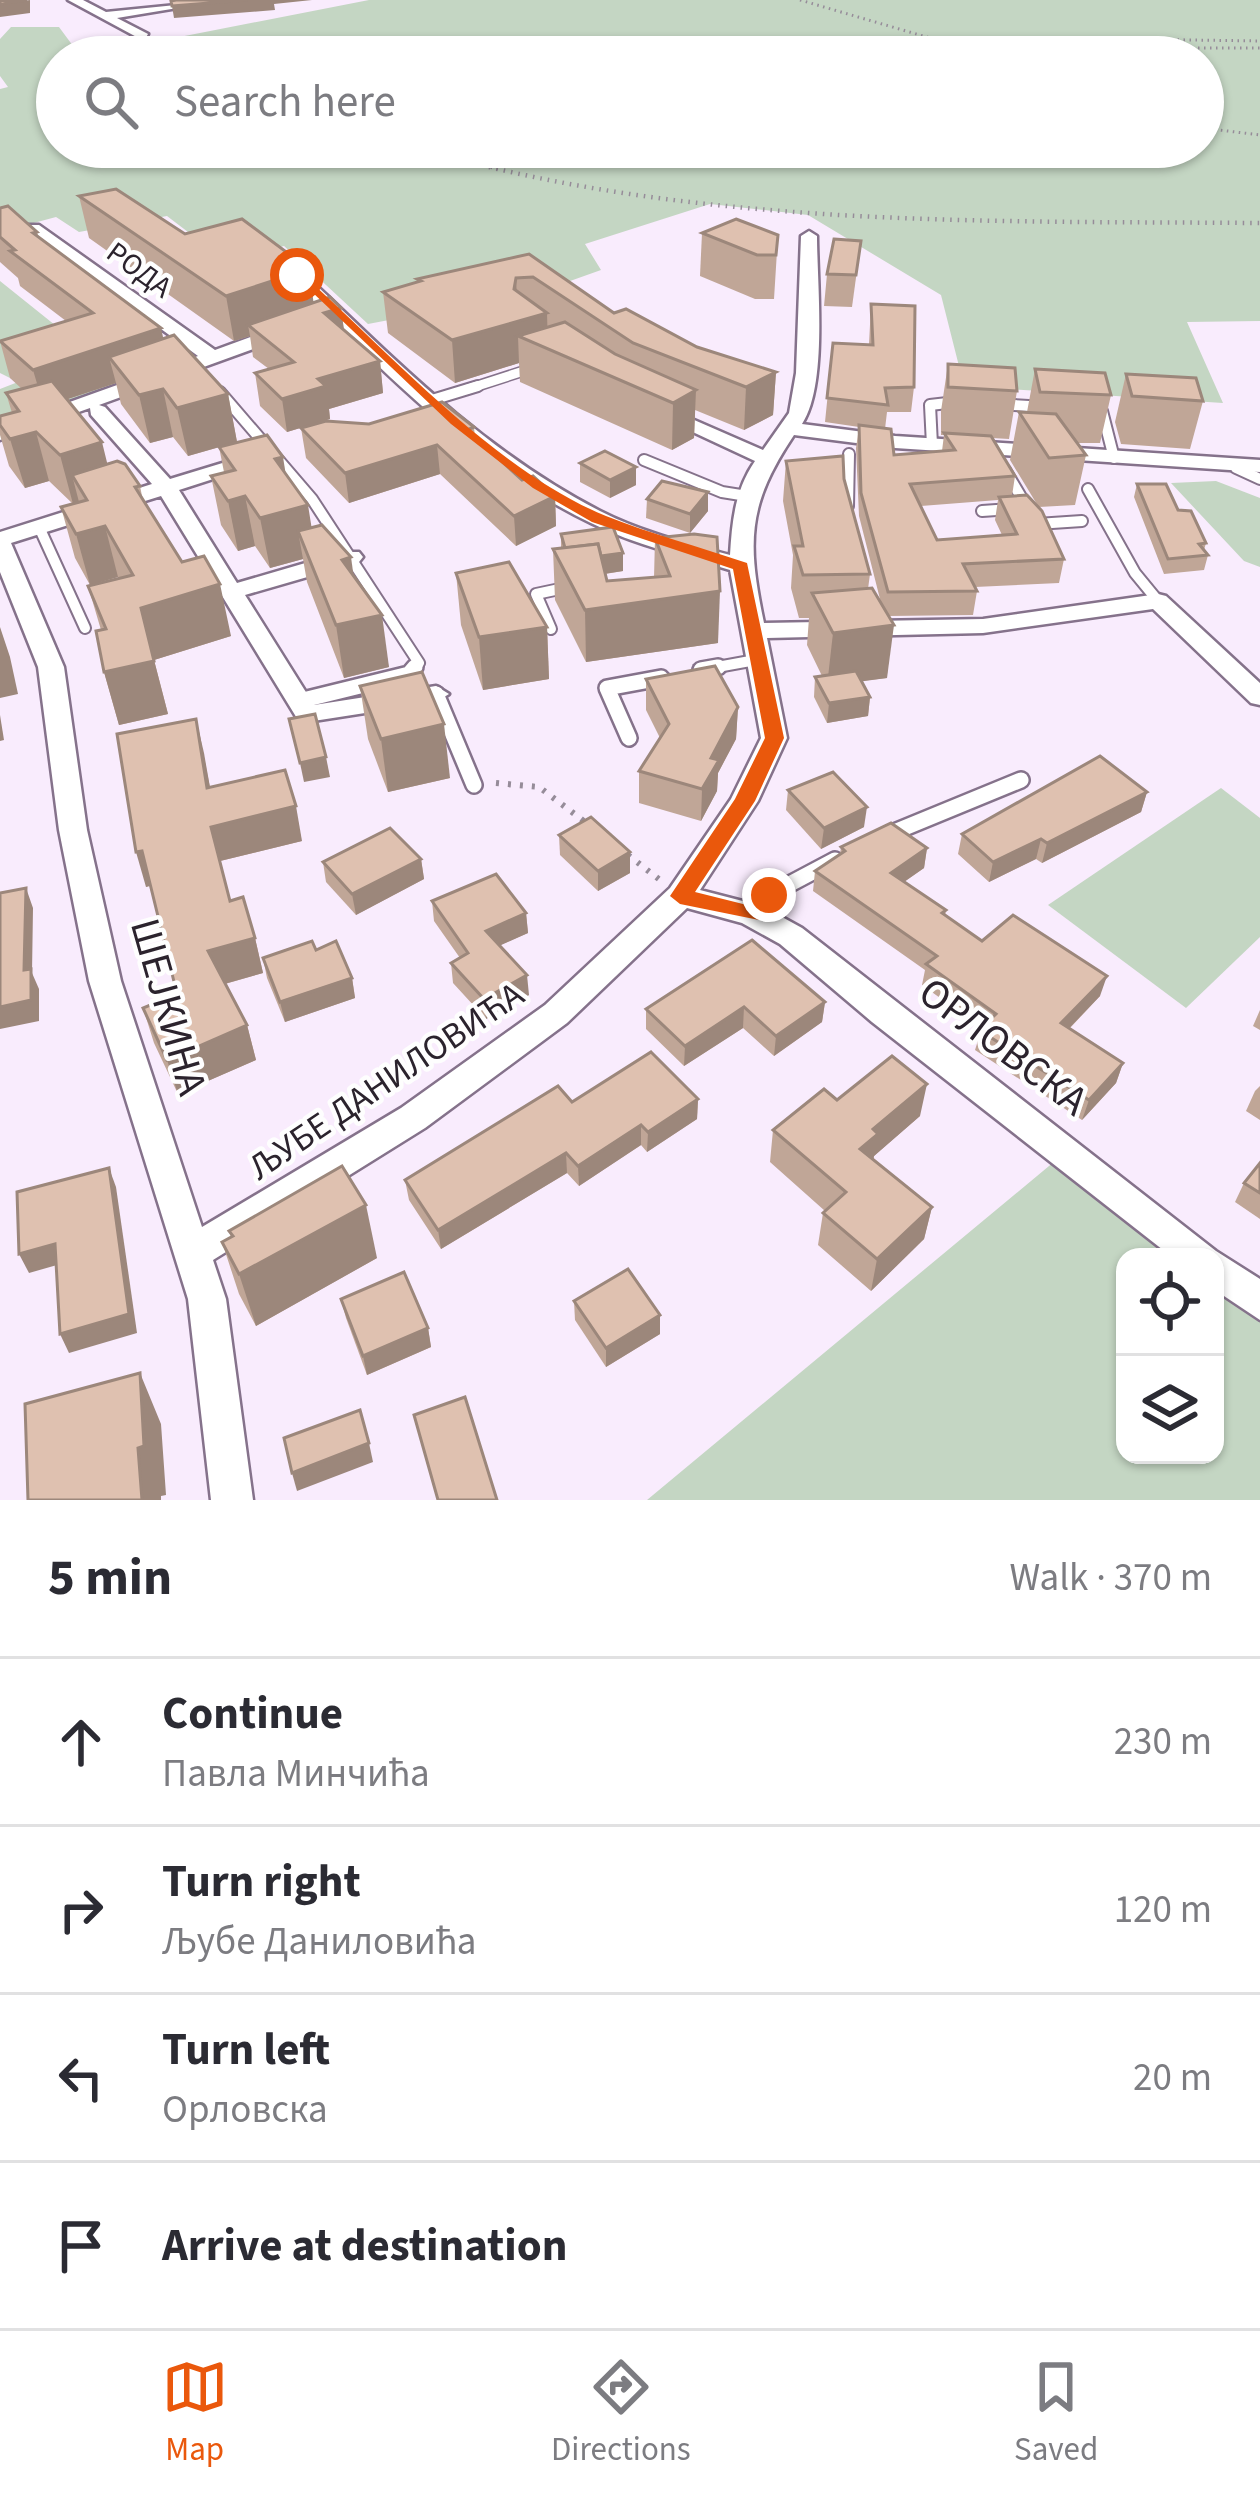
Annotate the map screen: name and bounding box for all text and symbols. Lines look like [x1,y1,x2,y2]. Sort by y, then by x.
search box [36,36,1224,168]
icon: search [78,69,144,135]
text: Search here [174,70,396,134]
street label: РОДА [97,232,181,309]
route start [270,248,324,302]
route end [742,868,796,922]
street label: ШЕЈКИНА [114,912,222,1103]
street label: ОРЛОВСКА [906,963,1100,1131]
street label: ЉУБЕ ДАНИЛОВИЋА [238,969,534,1192]
map controls [1116,1248,1224,1464]
button: locate [1116,1248,1224,1356]
button: layers [1116,1356,1224,1464]
text: 5 min [48,1542,172,1614]
text: Walk · 370 m [1009,1550,1212,1606]
text: Continue [162,1682,343,1746]
icon: ahead [48,1709,114,1775]
text: 230 m [1114,1714,1212,1770]
text: Павла Минчића [162,1746,430,1802]
text: Turn right [162,1850,361,1914]
icon: right [48,1877,114,1943]
text: 120 m [1114,1882,1212,1938]
text: Љубе Даниловића [162,1914,477,1970]
text: Turn left [162,2018,330,2082]
icon: left [48,2045,114,2111]
text: 20 m [1133,2050,1212,2106]
text: Орловска [162,2082,328,2138]
icon: arrive [48,2213,114,2279]
text: Arrive at destination [162,2214,567,2278]
tab: Map [162,2354,228,2473]
tab: Directions [551,2354,691,2473]
tab: Saved [1014,2354,1098,2473]

